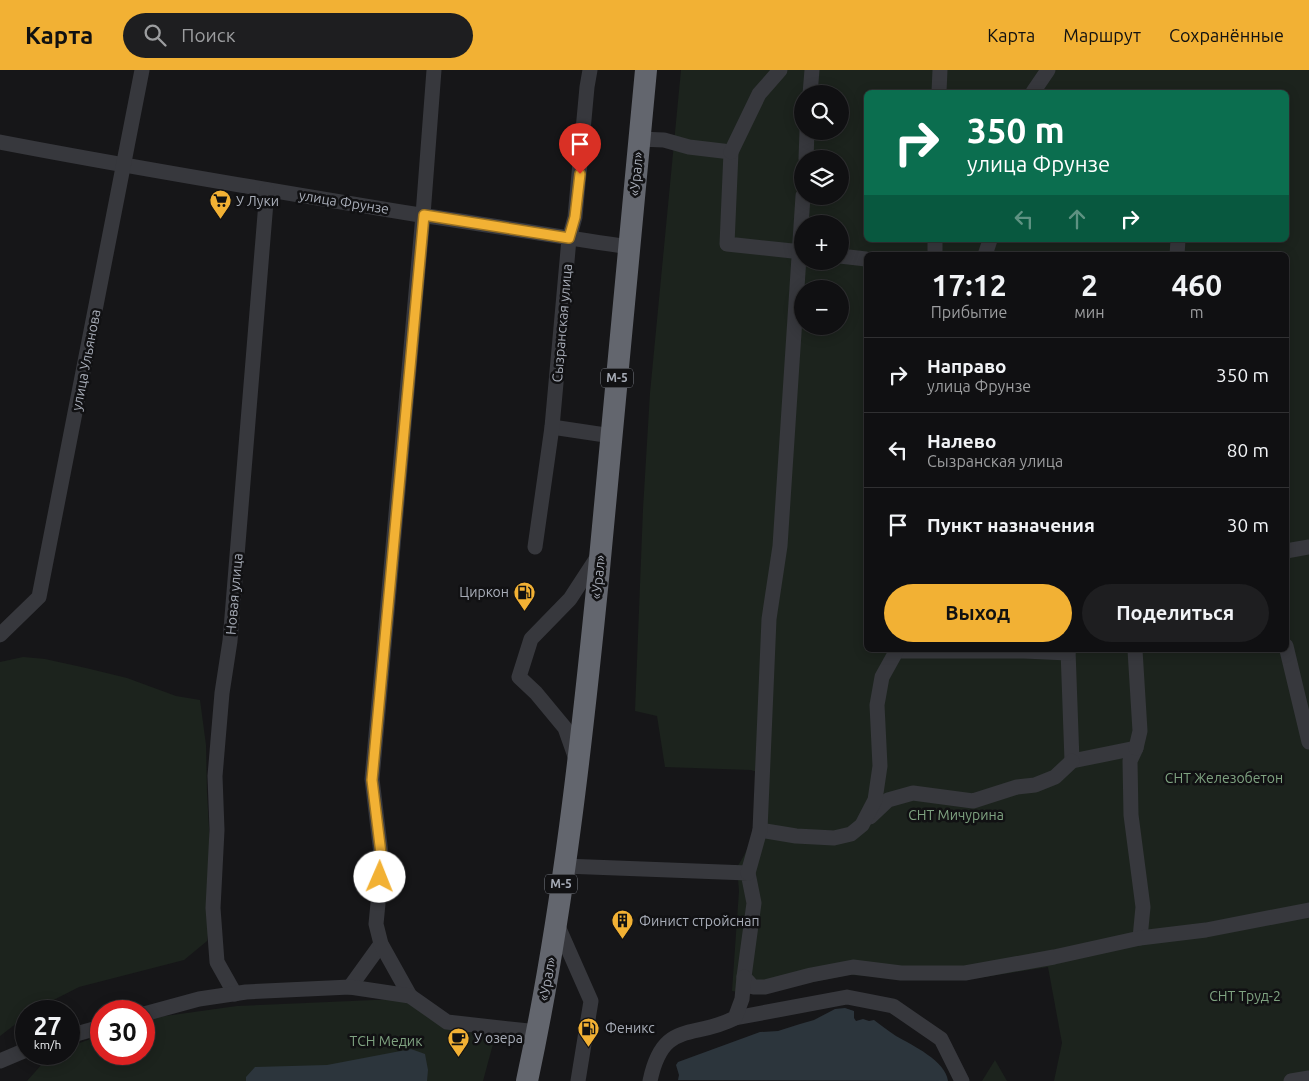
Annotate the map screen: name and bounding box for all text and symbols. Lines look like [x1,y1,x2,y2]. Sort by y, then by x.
search box [123,13,473,58]
icon: search [141,21,169,49]
text: Карта [25,22,93,49]
text: Поиск [181,24,235,46]
text: Карта [987,25,1035,45]
text: Маршрут [1063,25,1141,45]
text: Сохранённые [1169,25,1284,45]
map controls [794,85,849,335]
button: search [794,85,849,140]
icon: right [884,110,949,175]
text: 350 m [967,110,1065,150]
pin [559,123,601,174]
icon: arrive [566,130,594,158]
button: layers [794,150,849,205]
street label: «Урал» [626,151,646,197]
text: улица Фрунзе [967,151,1110,176]
street label: улица Фрунзе [298,187,390,217]
supermarket icon: У Луки [208,189,232,220]
place label: У Луки [236,193,279,209]
icon: left [1010,205,1038,233]
icon: ahead [1063,205,1091,233]
icon: right [1116,205,1144,233]
button: + [794,215,849,270]
street label: Сызранская улица [549,263,575,383]
text: 17:12 [932,268,1007,302]
text: 2 [1081,268,1098,302]
text: 460 [1171,268,1222,302]
button: − [794,280,849,335]
text: Прибытие [931,303,1007,321]
text: мин [1074,303,1105,321]
text: m [1190,303,1204,321]
street label: улица Ульянова [68,308,104,412]
text: Направо [927,355,1007,377]
icon: right [884,361,912,389]
text: 350 m [1216,364,1269,386]
road number: М-5 [601,368,633,388]
text: улица Фрунзе [927,377,1031,395]
text: Налево [927,430,996,452]
icon: left [884,436,912,464]
text: 80 m [1227,439,1269,461]
text: Сызранская улица [927,452,1063,470]
icon: arrive [884,511,912,539]
text: Пункт назначения [927,514,1095,536]
text: 30 m [1227,514,1269,536]
street label: Новая улица [222,552,246,636]
street label: «Урал» [588,554,608,600]
fuel station icon: Циркон [513,580,537,611]
place label: Циркон [459,584,509,600]
button: Выход [884,584,1072,642]
button: Поделиться [1082,584,1269,642]
park label: СНТ Железобетон [1165,770,1283,786]
park label: СНТ Мичурина [908,807,1004,823]
position arrow [353,850,405,902]
road number: М-5 [545,874,577,894]
building icon: Финист стройснап [611,909,635,940]
place label: Финист стройснап [639,913,759,929]
street label: «Урал» [535,955,559,1002]
park label: СНТ Труд-2 [1209,988,1281,1004]
speed limit sign: 30 [90,1000,155,1065]
text: 27 [33,1012,62,1040]
fuel station icon: Феникс [577,1016,601,1047]
place label: Феникс [605,1020,655,1036]
cafe icon: У озера [446,1026,470,1057]
place label: У озера [474,1030,523,1046]
park label: ТСН Медик [350,1033,422,1049]
text: km/h [34,1038,61,1051]

